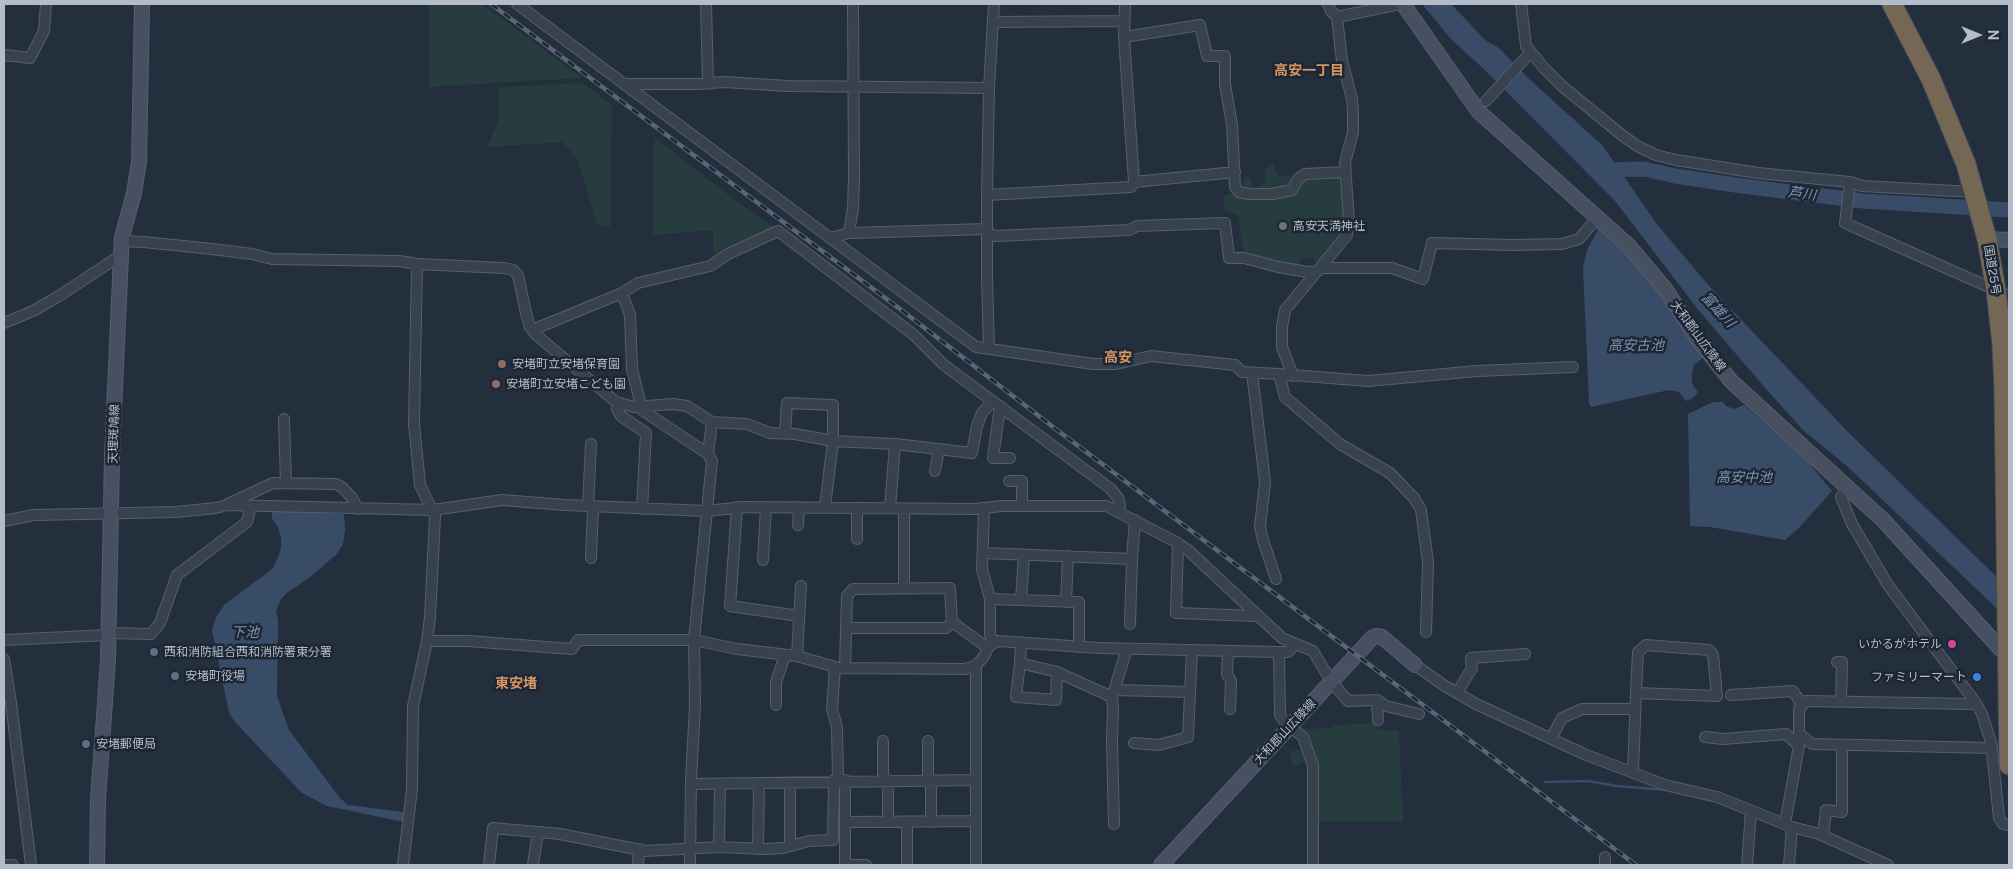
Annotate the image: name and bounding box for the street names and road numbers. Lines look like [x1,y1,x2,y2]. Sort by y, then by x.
street label: 国道25号 [1981,244,2003,296]
street label: 大和郡山広陵線 [1667,298,1729,374]
street label: 天理斑鳩線 [106,404,122,464]
street label: 大和郡山広陵線 [1251,696,1319,768]

